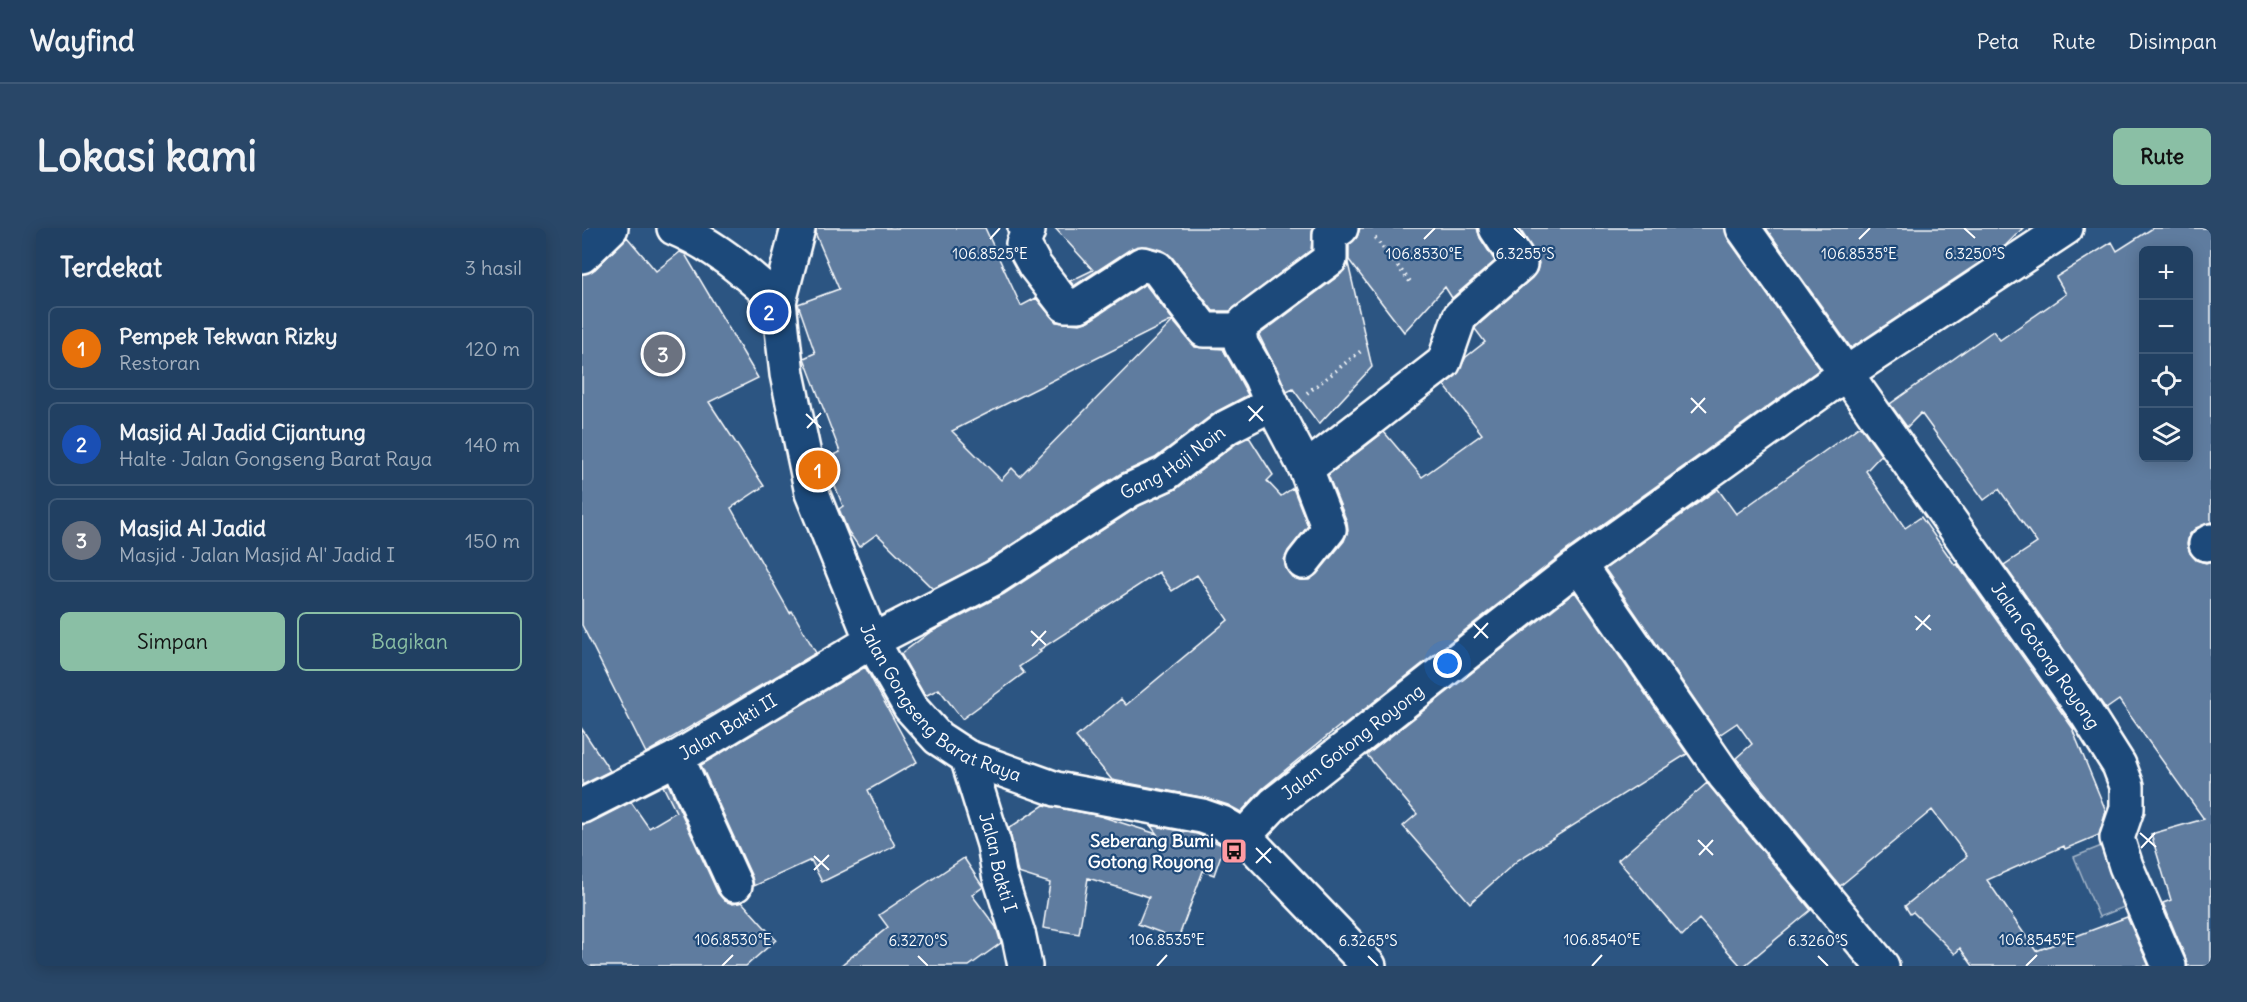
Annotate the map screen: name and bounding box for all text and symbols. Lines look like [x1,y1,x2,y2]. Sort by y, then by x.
text: Wayfind [30,23,134,59]
text: Peta [1977,28,2019,55]
text: Rute [2052,28,2096,55]
text: Disimpan [2129,28,2217,55]
button: Rute [2113,128,2211,185]
text: Lokasi kami [36,130,257,182]
text: 106.8525°E [952,244,1028,263]
text: 106.8530°E [1385,244,1463,263]
text: 6.3255°S [1495,244,1555,263]
text: 106.8535°E [1821,244,1897,263]
text: 6.3250°S [1945,244,2005,263]
map controls [2139,246,2193,462]
button: + [2139,246,2193,300]
text: Terdekat [60,251,162,284]
text: 3 hasil [465,255,522,280]
pin: 2 [750,290,789,334]
button: − [2139,300,2193,354]
text: Pempek Tekwan Rizky [119,322,337,350]
pin: 3 [644,332,682,376]
text: 1 [78,336,85,361]
text: 120 m [466,336,520,361]
text: Restoran [119,350,200,375]
button: locate [2139,354,2193,408]
button: layers [2139,408,2193,462]
text: Masjid Al Jadid Cijantung [119,418,366,446]
street label: Gang Haji Noin [1116,421,1230,504]
text: 2 [76,432,87,457]
text: 140 m [465,432,520,457]
text: Halte · Jalan Gongseng Barat Raya [119,446,432,471]
pin: 1 [798,448,838,492]
text: Masjid Al Jadid [119,514,266,542]
text: 3 [76,528,87,553]
text: 150 m [465,528,520,553]
text: Masjid · Jalan Masjid Al' Jadid I [119,542,395,567]
street label: Jalan Gotong Royong [1986,578,2105,734]
button: Simpan [60,612,285,671]
button: Bagikan [297,612,522,671]
street label: Jalan Gongseng Barat Raya [855,620,1024,787]
your location [1433,649,1462,678]
street label: Jalan Gotong Royong [1277,679,1428,805]
street label: Jalan Bakti II [675,689,781,765]
street label: Jalan Bakti I [974,810,1022,915]
place label: Seberang Bumi Gotong Royong [1088,829,1214,873]
bus stop icon: Seberang Bumi Gotong Royong [1219,836,1249,866]
text: 106.8530°E [694,930,772,949]
text: 106.8535°E [1129,930,1205,949]
text: 106.8540°E [1563,930,1641,949]
text: 106.8545°E [1999,930,2075,949]
text: 6.3270°S [888,931,948,950]
text: 6.3265°S [1338,931,1398,950]
text: 6.3260°S [1788,931,1848,950]

